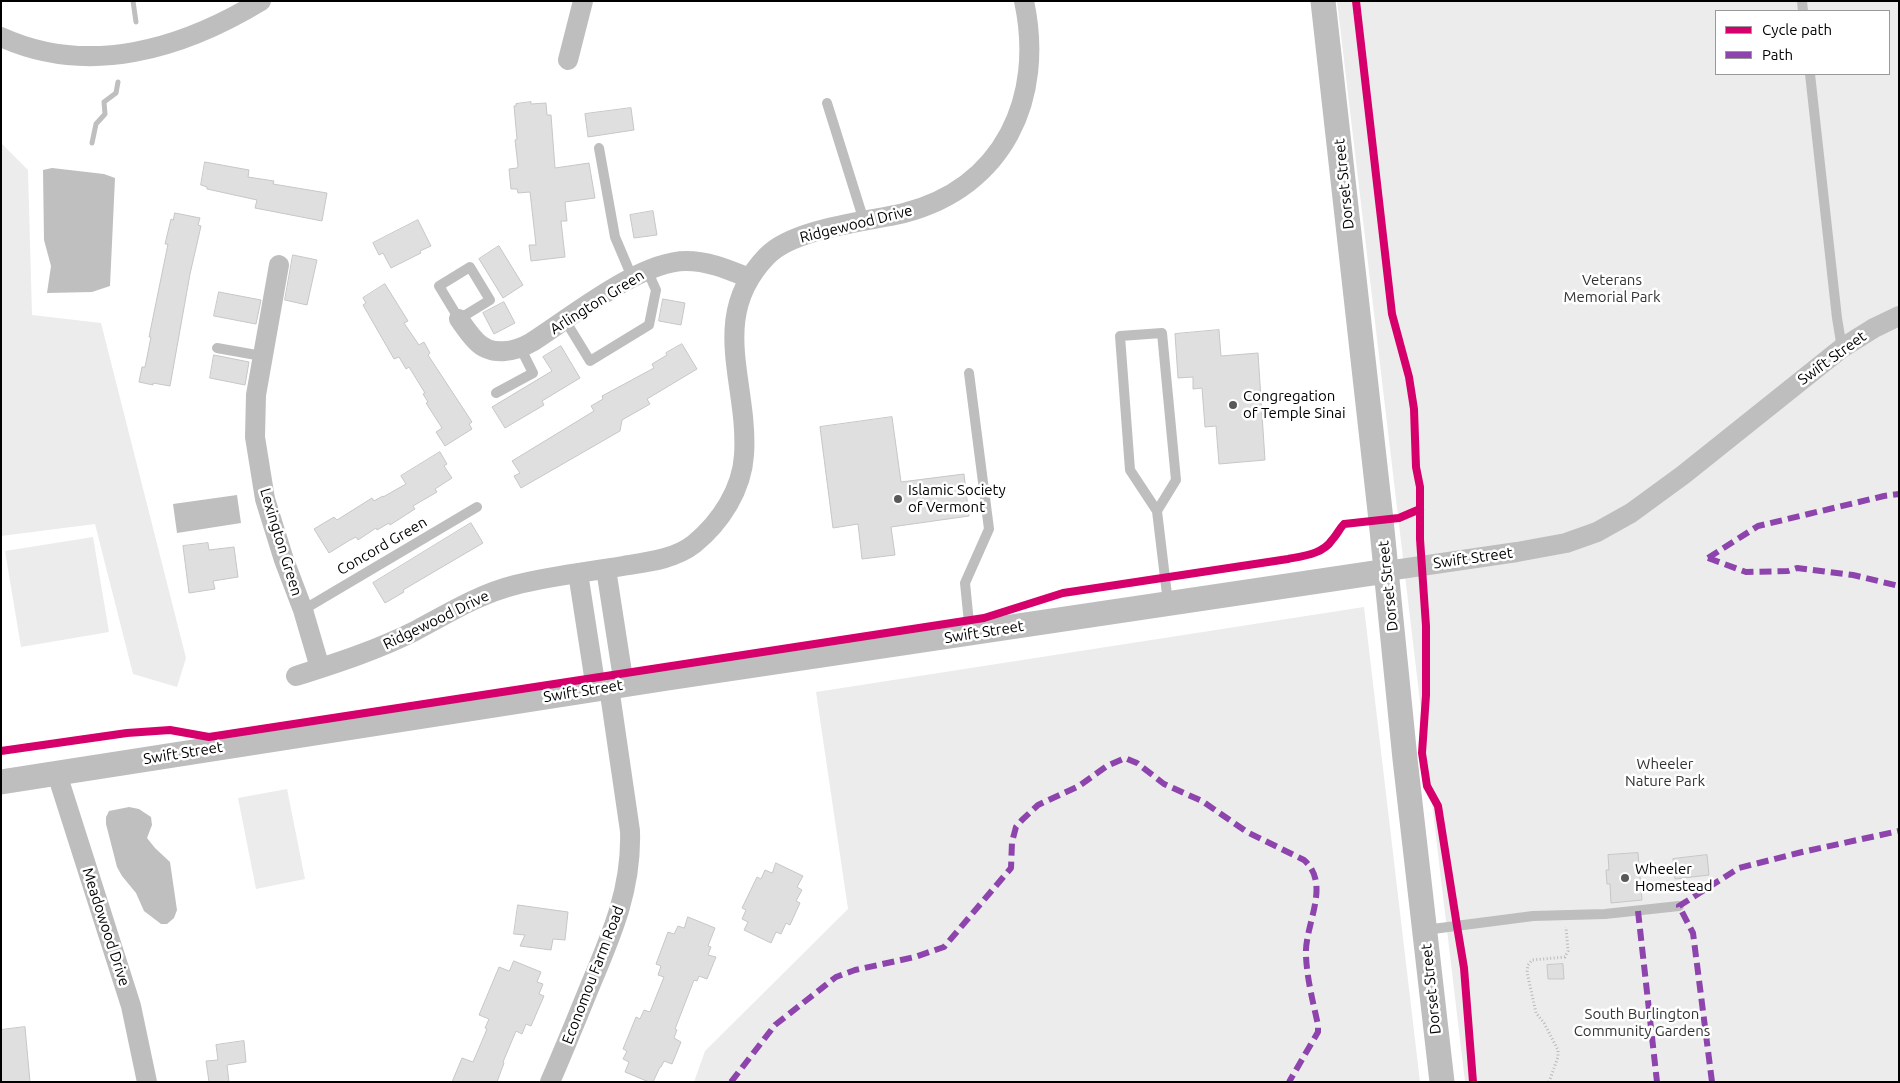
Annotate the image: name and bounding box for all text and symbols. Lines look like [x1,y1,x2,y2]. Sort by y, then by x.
legend [1715,10,1890,75]
text: Cycle path [1762,21,1832,38]
text: Path [1762,46,1793,63]
street label: Dorset Street [1330,138,1358,230]
street label: Ridgewood Drive [798,201,914,247]
street label: Arlington Green [547,266,647,338]
park label: Veterans Memorial Park [1563,271,1661,306]
street label: Swift Street [1794,327,1870,389]
place label: Congregation of Temple Sinai [1243,387,1346,422]
marker: Congregation of Temple Sinai [1227,399,1239,411]
place label: Islamic Society of Vermont [908,481,1006,516]
street label: Lexington Green [256,486,306,598]
marker: Islamic Society of Vermont [892,493,904,505]
street label: Concord Green [334,513,430,579]
street label: Dorset Street [1374,540,1402,632]
street label: Swift Street [1432,544,1514,572]
street label: Ridgewood Drive [380,587,492,653]
street label: Swift Street [943,617,1025,647]
street label: Swift Street [542,676,624,706]
street label: Swift Street [142,738,224,768]
park label: Wheeler Nature Park [1625,755,1705,790]
place label: Wheeler Homestead [1635,860,1713,895]
street label: Meadowood Drive [78,866,134,988]
marker: Wheeler Homestead [1619,872,1631,884]
street label: Economou Farm Road [558,903,628,1047]
street label: Dorset Street [1417,943,1445,1035]
park label: South Burlington Community Gardens [1574,1005,1710,1040]

